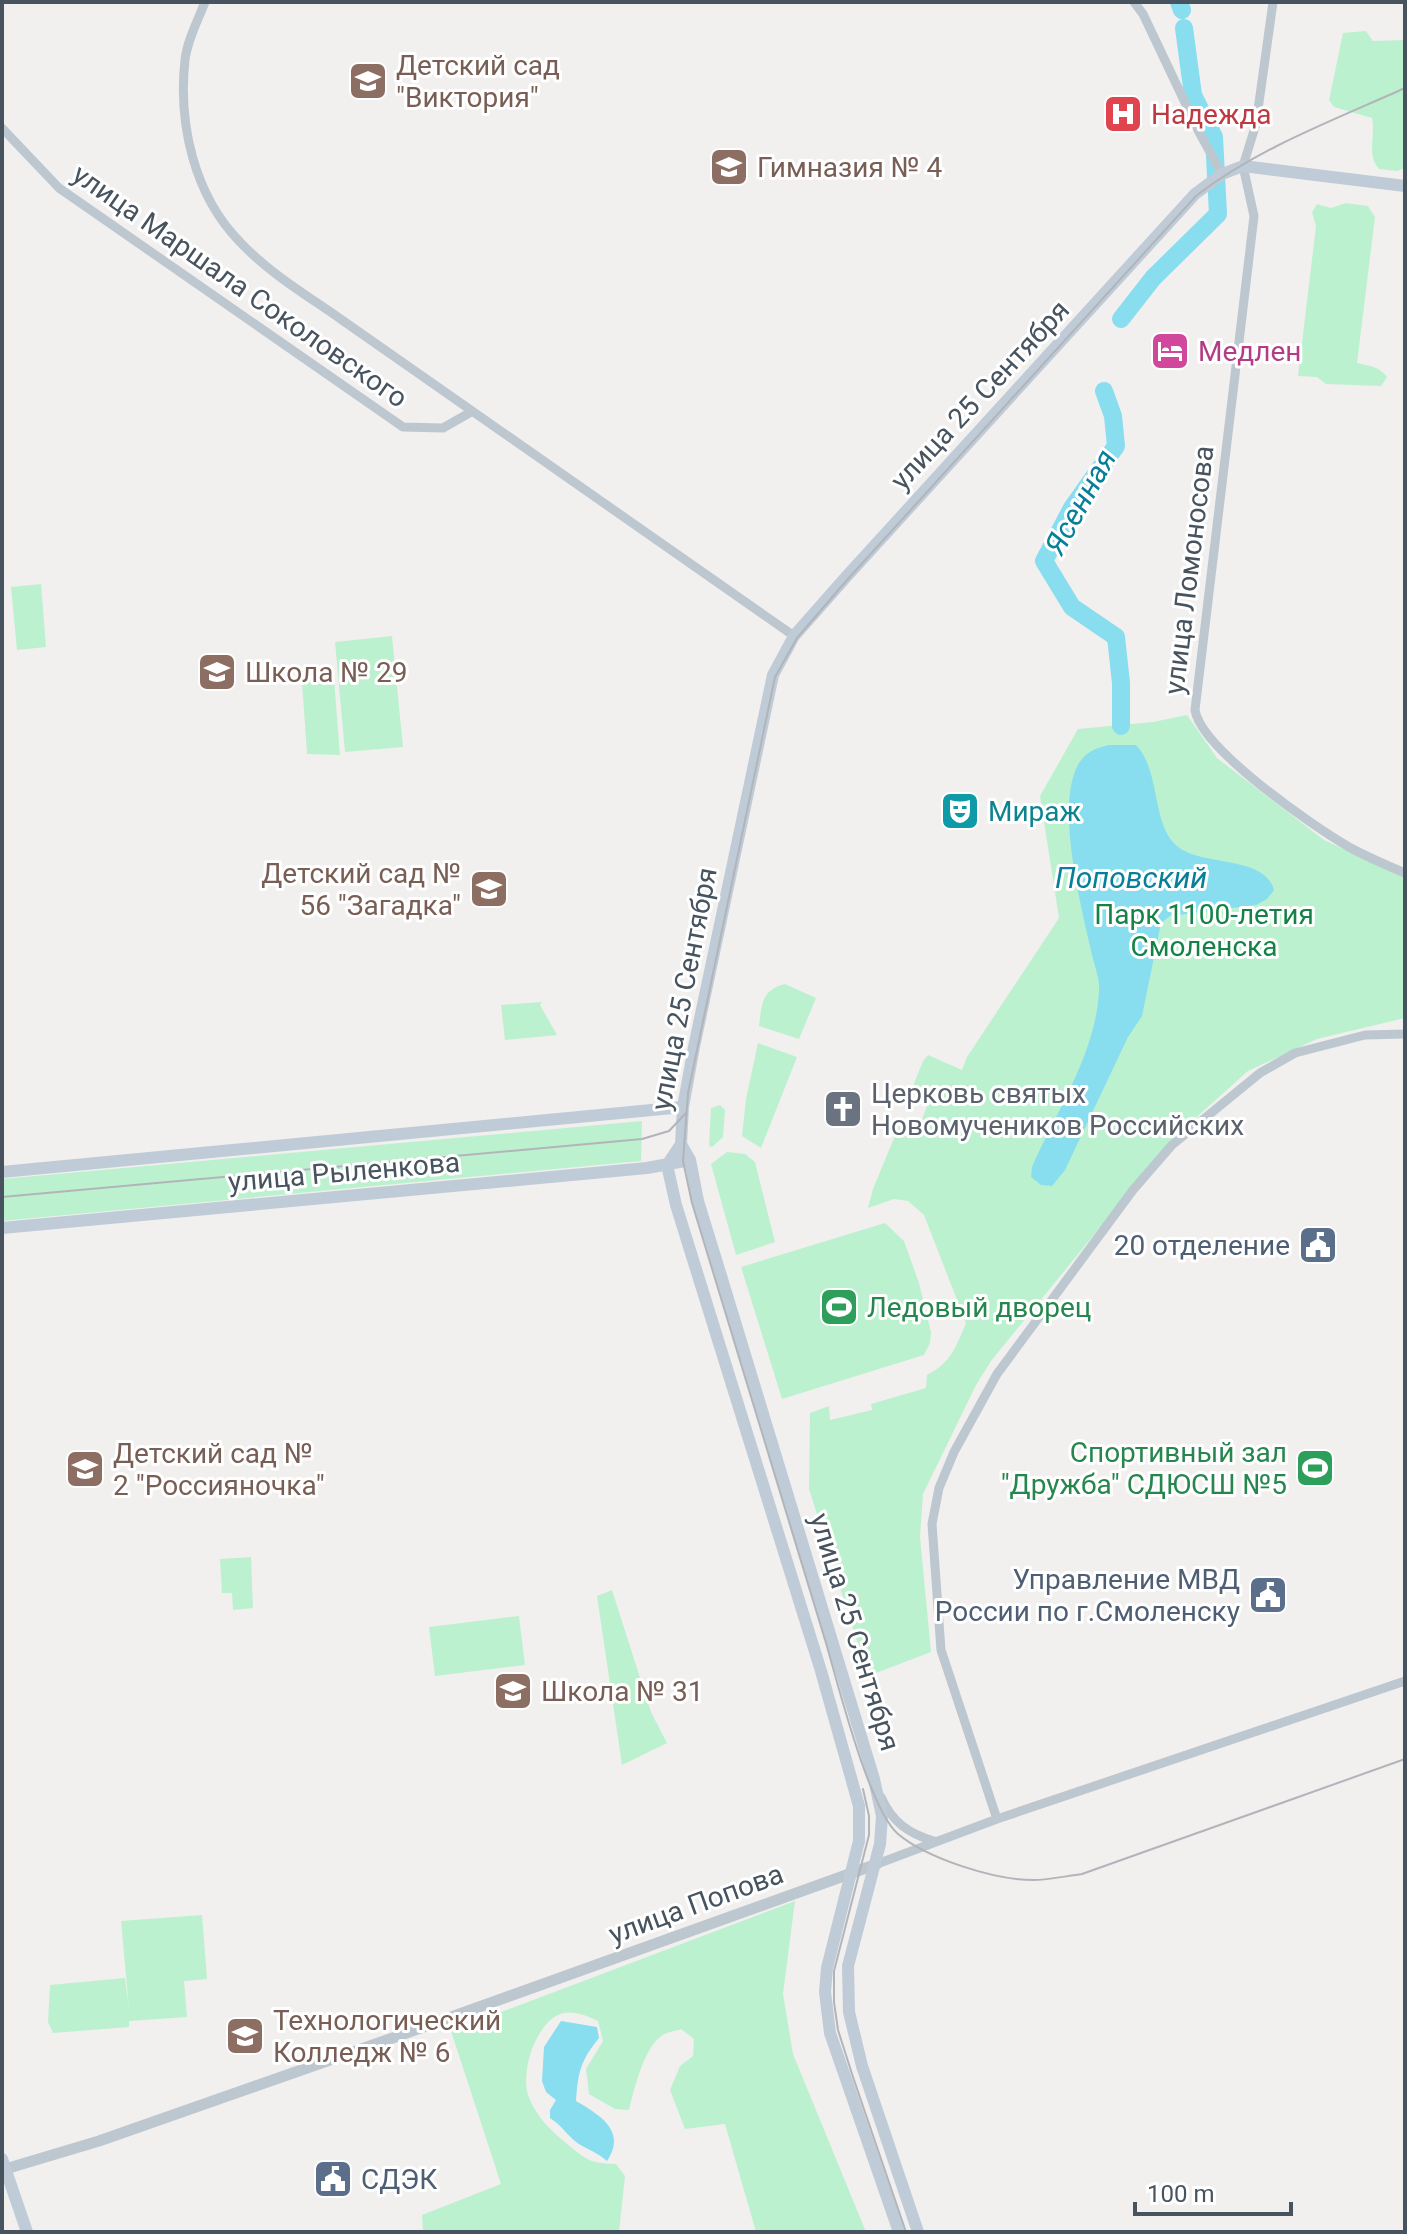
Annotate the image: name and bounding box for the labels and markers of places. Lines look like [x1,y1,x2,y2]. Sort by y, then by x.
place label: Детский сад "Виктория" [396,49,560,114]
school or university icon: Детский сад "Виктория" [347,60,389,102]
hospital icon: Надежда [1102,93,1144,135]
place label: Надежда [1151,98,1272,131]
school or university icon: Гимназия № 4 [708,146,750,188]
place label: Гимназия № 4 [757,151,943,184]
hotel icon: Медлен [1149,330,1191,372]
place label: Медлен [1198,335,1301,368]
school or university icon: Школа № 29 [196,651,238,693]
place label: Школа № 29 [245,656,408,689]
theatre icon: Мираж [939,790,981,832]
place label: Мираж [988,795,1082,828]
place label: Детский сад № 56 "Загадка" [261,857,461,922]
school or university icon: Детский сад № 56 "Загадка" [468,868,510,910]
place label: Церковь святых Новомучеников Российских [871,1077,1244,1142]
church icon: Церковь святых Новомучеников Российских [822,1088,864,1130]
public building icon: 20 отделение [1297,1224,1339,1266]
place label: 20 отделение [1114,1229,1290,1262]
sports icon: Ледовый дворец [818,1286,860,1328]
place label: Ледовый дворец [867,1291,1091,1324]
place label: Спортивный зал "Дружба" СДЮСШ №5 [1001,1436,1287,1501]
place label: Детский сад № 2 "Россияночка" [113,1437,325,1502]
sports icon: Спортивный зал "Дружба" СДЮСШ №5 [1294,1447,1336,1489]
school or university icon: Детский сад № 2 "Россияночка" [64,1448,106,1490]
place label: Управление МВД России по г.Смоленску [935,1563,1240,1628]
public building icon: Управление МВД России по г.Смоленску [1247,1574,1289,1616]
school or university icon: Школа № 31 [492,1670,534,1712]
place label: Школа № 31 [541,1675,704,1708]
place label: Технологический Колледж № 6 [273,2004,501,2069]
school or university icon: Технологический Колледж № 6 [224,2015,266,2057]
public building icon: СДЭК [312,2158,354,2200]
place label: СДЭК [361,2163,437,2196]

